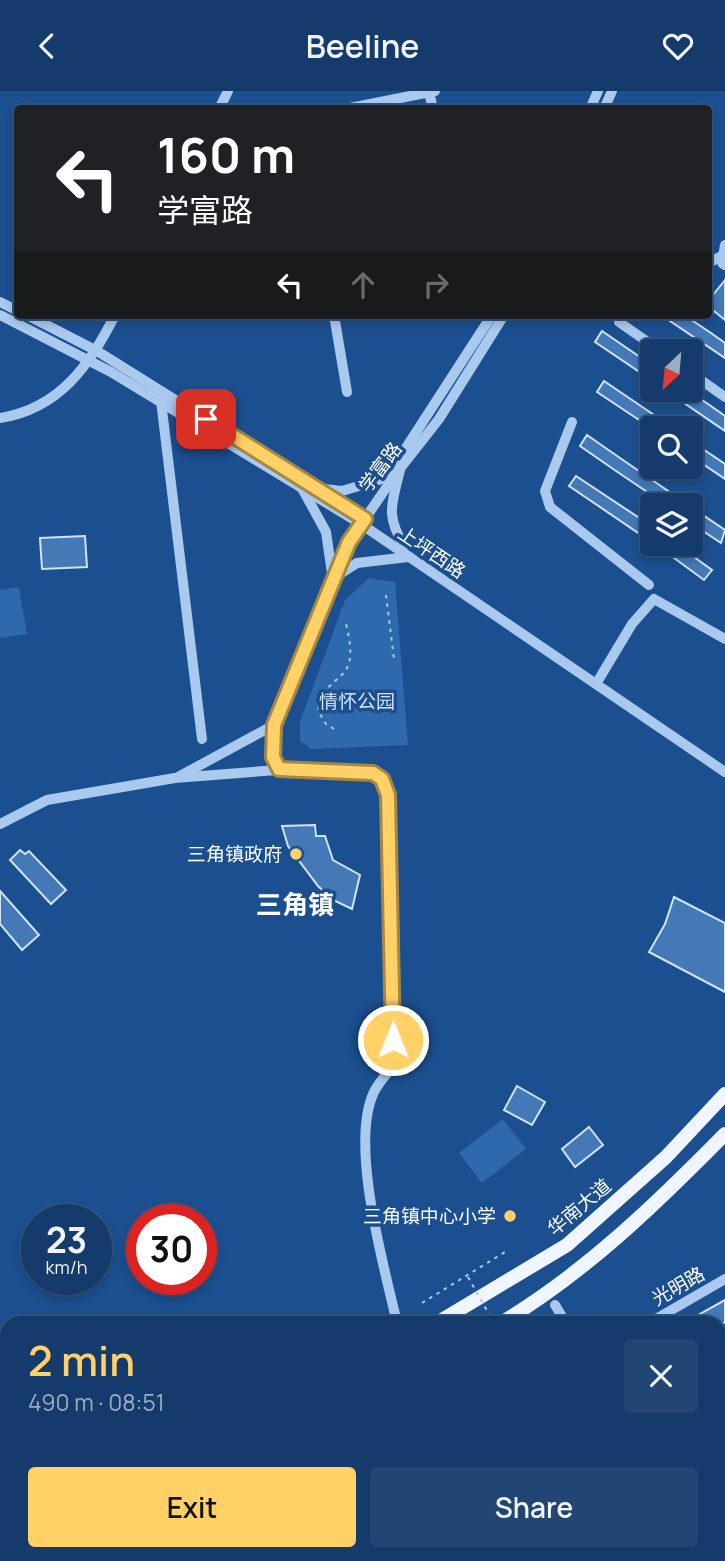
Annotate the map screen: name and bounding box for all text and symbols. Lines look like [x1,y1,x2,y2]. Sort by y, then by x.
text: Beeline [306,24,419,68]
icon: back [28,27,66,65]
icon: heart [659,27,697,65]
text: 160 m [157,121,295,188]
icon: left [42,133,133,224]
text: 学富路 [157,188,253,232]
icon: left [271,266,309,304]
icon: ahead [344,266,382,304]
icon: right [417,266,455,304]
north arrow [640,339,704,403]
map controls [640,339,703,556]
pin [176,389,236,449]
icon: arrive [187,400,225,438]
button: search [640,416,703,479]
street label: 学富路 [352,436,408,498]
button: layers [640,493,703,556]
street label: 上坪西路 [393,520,471,584]
park label: 情怀公园 [319,688,395,714]
place label: 三角镇政府 [187,841,282,867]
marker: 三角镇政府 [288,846,304,862]
district label: 三角镇 [256,886,334,922]
position arrow [356,1003,430,1077]
street label: 华南大道 [542,1173,616,1241]
place label: 三角镇中心小学 [363,1203,496,1229]
speed limit sign: 30 [126,1204,217,1295]
marker: 三角镇中心小学 [502,1208,518,1224]
text: 23 [46,1216,87,1264]
text: km/h [46,1255,87,1279]
street label: 光明路 [647,1260,709,1312]
text: 2 min [28,1331,135,1389]
button: close [624,1339,698,1413]
text: 490 m · 08:51 [28,1386,165,1418]
button: Exit [28,1467,356,1547]
button: Share [370,1467,698,1547]

